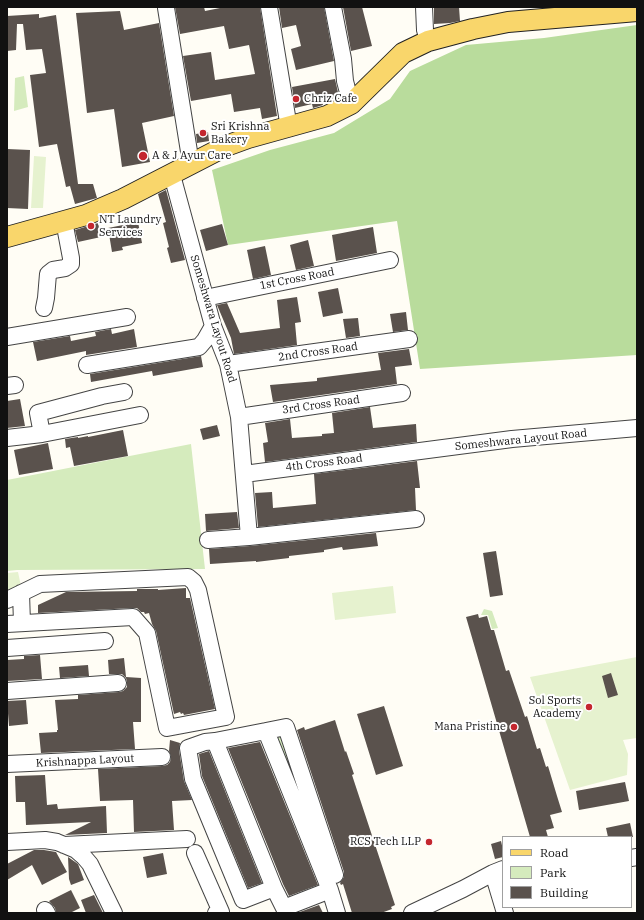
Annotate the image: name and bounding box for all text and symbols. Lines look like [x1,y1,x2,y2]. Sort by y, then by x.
place label: Chriz Cafe [304,92,357,106]
marker: Chriz Cafe [291,94,301,104]
place label: Sri Krishna Bakery [211,120,270,146]
marker: Sri Krishna Bakery [198,128,208,138]
place label: A & J Ayur Care [152,149,231,163]
marker: A & J Ayur Care [137,150,149,162]
place label: NT Laundry Services [99,213,161,239]
marker: NT Laundry Services [86,221,96,231]
street label: Someshwara Layout Road [187,254,239,384]
street label: 1st Cross Road [259,265,335,293]
street label: 2nd Cross Road [277,340,359,364]
street label: 3rd Cross Road [281,393,361,417]
street label: Someshwara Layout Road [454,426,588,454]
street label: 4th Cross Road [285,452,363,474]
place label: Sol Sports Academy [529,694,581,720]
marker: Sol Sports Academy [584,702,594,712]
place label: Mana Pristine [434,720,506,734]
marker: Mana Pristine [509,722,519,732]
street label: Krishnappa Layout [35,752,135,770]
place label: RCS Tech LLP [350,835,421,849]
legend [502,836,632,908]
marker: RCS Tech LLP [424,837,434,847]
text: Road [540,845,569,860]
text: Park [540,865,566,880]
text: Building [540,885,588,900]

